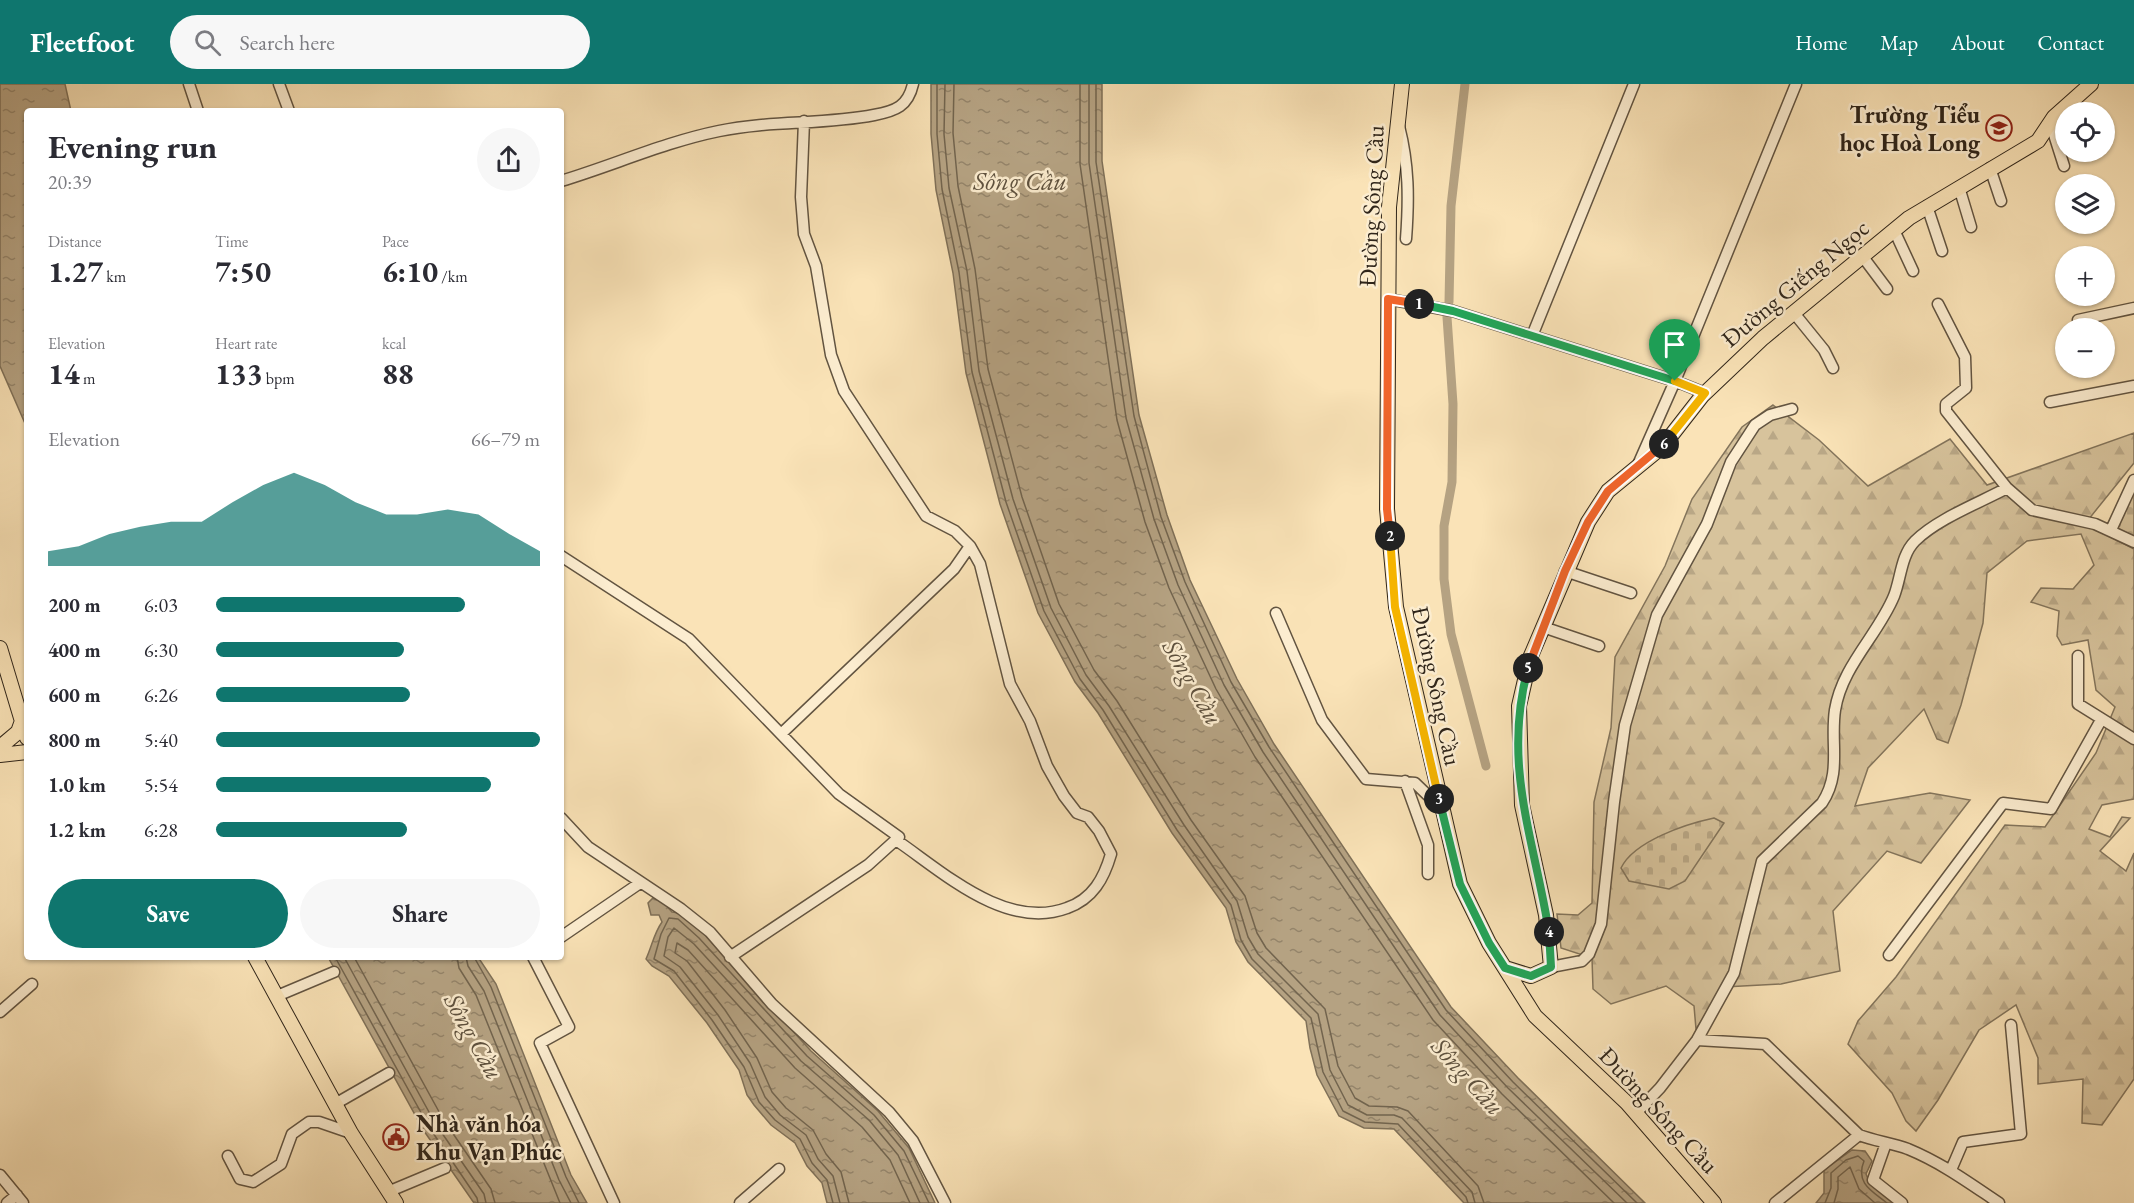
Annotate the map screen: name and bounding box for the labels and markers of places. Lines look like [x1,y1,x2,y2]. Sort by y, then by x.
place label: Trường Tiểu học Hoà Long [1839,99,1981,159]
school or university icon: Trường Tiểu học Hoà Long [1984,113,2014,143]
pin: 1 [1404,289,1434,319]
pin [1649,319,1700,381]
pin: 6 [1649,429,1679,459]
pin: 2 [1375,521,1405,551]
pin: 5 [1513,653,1543,683]
pin: 3 [1424,784,1454,814]
pin: 4 [1534,917,1564,947]
place label: Nhà văn hóa Khu Vạn Phúc [416,1108,562,1167]
public building icon: Nhà văn hóa Khu Vạn Phúc [381,1122,411,1152]

